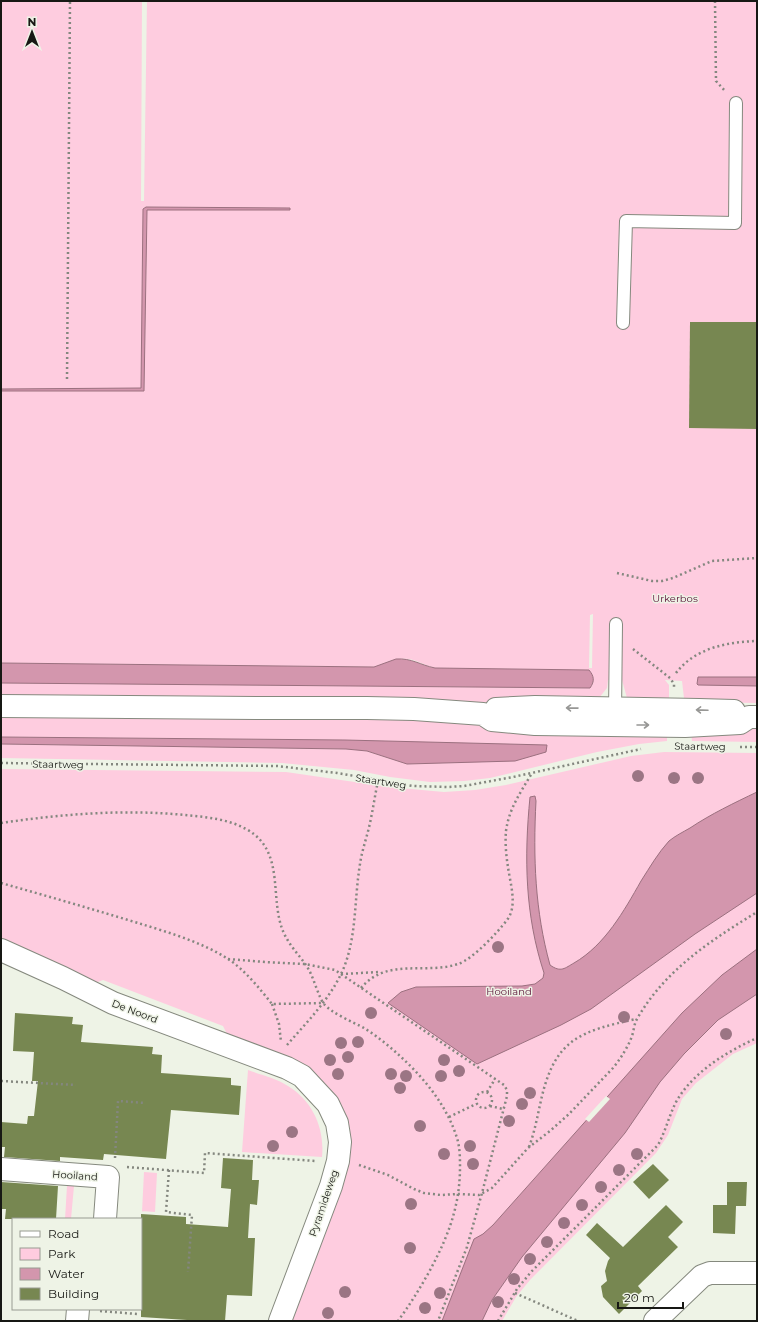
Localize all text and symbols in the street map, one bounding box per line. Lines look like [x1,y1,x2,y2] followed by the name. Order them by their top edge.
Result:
[12,12,52,52] north arrow
[28,15,36,29] text: N
[652,592,698,605] park label: Urkerbos
[566,704,579,712] one-way arrow
[696,706,709,714] one-way arrow
[636,721,649,729] one-way arrow
[674,740,726,753] street label: Staartweg
[32,758,84,771] street label: Staartweg
[354,771,407,792] street label: Staartweg
[486,985,532,998] park label: Hooiland
[110,997,160,1026] street label: De Noord
[52,1167,98,1184] street label: Hooiland
[306,1168,341,1238] street label: Pyramideweg
[12,1218,142,1310] legend
[48,1226,79,1241] text: Road
[48,1246,76,1261] text: Park
[48,1266,85,1281] text: Water
[618,1284,683,1310] scale bar
[48,1286,99,1301] text: Building
[624,1290,655,1305] text: 20 m

